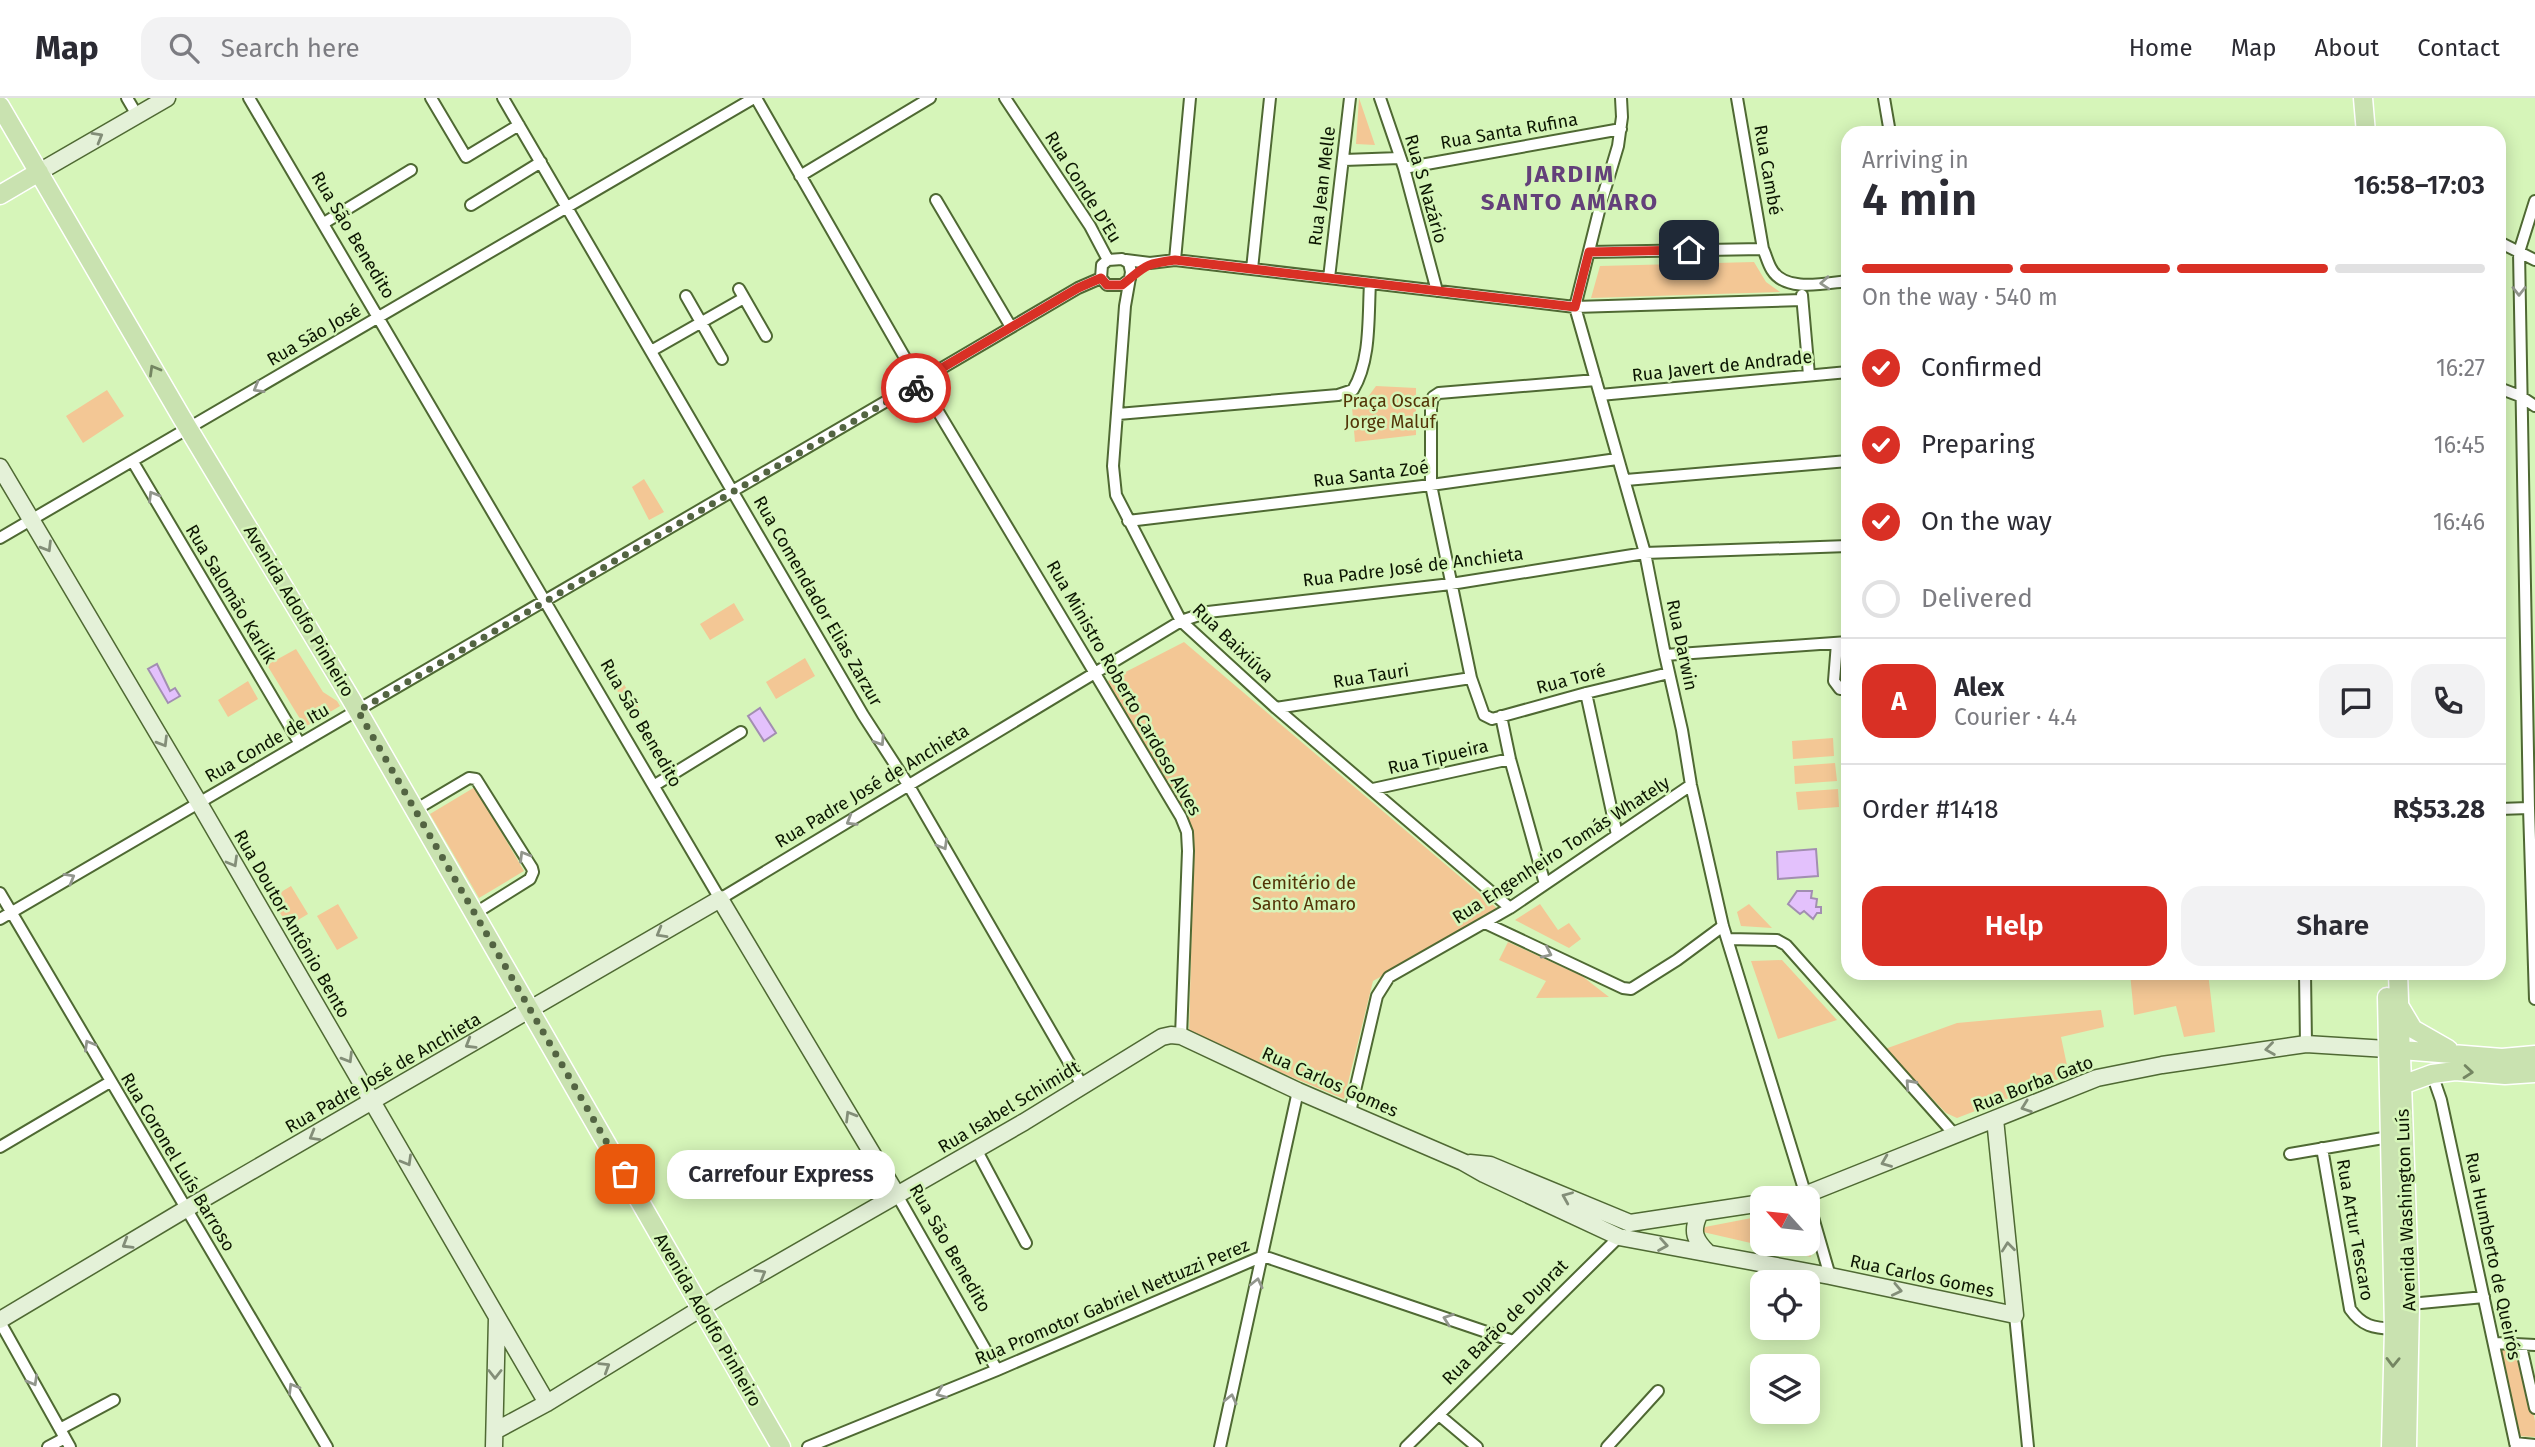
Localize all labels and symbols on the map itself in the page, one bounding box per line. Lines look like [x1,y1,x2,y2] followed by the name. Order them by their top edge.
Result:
[1439,108,1579,154] street label: Rua Santa Rufina
[1749,123,1787,217] street label: Rua Cambé
[1304,125,1340,247] street label: Rua Jean Melle
[1040,127,1126,247] street label: Rua Conde D'Eu
[91,132,103,145] one-way arrow
[1400,132,1452,246] street label: Rua S Nazário
[1481,160,1659,216] district label: JARDIM SANTO AMARO
[306,167,400,303] street label: Rua São Benedito
[1659,220,1719,280] pin
[1819,275,1830,290] one-way arrow
[2511,286,2527,297] one-way arrow
[263,299,365,371] street label: Rua São José
[1631,346,1813,386] street label: Rua Javert de Andrade
[881,353,951,423] courier
[150,365,163,378] one-way arrow
[252,380,265,393] one-way arrow
[1342,390,1438,433] park label: Praça Oscar Jorge Maluf
[1312,456,1430,492] street label: Rua Santa Zoé
[148,491,161,504] one-way arrow
[749,492,887,710] street label: Rua Comendador Elias Zarzur
[181,520,282,668] street label: Rua Salomão Karlik
[239,521,359,701] street label: Avenida Adolfo Pinheiro
[39,539,52,552] one-way arrow
[1301,543,1525,591] street label: Rua Padre José de Anchieta
[1042,557,1206,819] street label: Rua Ministro Roberto Cardoso Alves
[1662,597,1702,693] street label: Rua Darwin
[1188,599,1278,687] street label: Rua Baixiúva
[595,655,687,791] street label: Rua São Benedito
[1331,659,1411,693] street label: Rua Tauri
[1534,659,1608,699] street label: Rua Toré
[201,699,333,787] street label: Rua Conde de Itu
[771,719,973,853] street label: Rua Padre José de Anchieta
[872,733,884,746] one-way arrow
[155,735,168,748] one-way arrow
[1386,735,1490,779] street label: Rua Tipueira
[1448,771,1674,929] street label: Rua Engenheiro Tomás Whately
[845,813,858,826] one-way arrow
[229,826,355,1022] street label: Rua Doutor Antônio Bento
[935,838,948,851] one-way arrow
[520,850,533,863] one-way arrow
[225,854,238,867] one-way arrow
[1252,872,1356,915] park label: Cemitério de Santo Amaro
[63,873,76,886] one-way arrow
[656,925,669,938] one-way arrow
[1540,944,1552,958] one-way arrow
[281,1008,485,1138] street label: Rua Padre José de Anchieta
[464,1036,477,1049] one-way arrow
[84,1040,97,1052] one-way arrow
[2264,1041,2276,1056] one-way arrow
[1258,1042,1402,1122] street label: Rua Carlos Gomes
[340,1051,353,1064] one-way arrow
[1970,1051,2096,1117] street label: Rua Borba Gato
[934,1056,1084,1158] street label: Rua Isabel Schimidt
[2463,1064,2474,1079] one-way arrow
[116,1069,240,1255] street label: Rua Coronel Luís Barroso
[1906,1079,1919,1092] one-way arrow
[2021,1098,2033,1112] one-way arrow
[2391,1108,2421,1312] street label: Avenida Washington Luís
[845,1110,858,1123] one-way arrow
[309,1128,321,1141] one-way arrow
[595,1144,655,1204] pin
[667,1150,894,1198] callout: Carrefour Express
[2460,1150,2526,1362] street label: Rua Humberto de Queirós
[399,1153,412,1166] one-way arrow
[1881,1154,1893,1168] one-way arrow
[2332,1157,2378,1303] street label: Rua Artur Tescaro
[904,1180,996,1316] street label: Rua São Benedito
[1750,1186,1820,1256] north arrow
[1562,1191,1575,1205] one-way arrow
[649,1230,767,1410] street label: Avenida Adolfo Pinheiro
[972,1234,1253,1370] street label: Rua Promotor Gabriel Nettuzzi Perez
[122,1236,135,1249] one-way arrow
[1657,1237,1669,1252] one-way arrow
[2001,1242,2016,1253] one-way arrow
[1848,1250,1996,1302] street label: Rua Carlos Gomes
[1438,1254,1573,1389] street label: Rua Barão de Duprat
[754,1269,766,1282] one-way arrow
[1249,1277,1263,1289] one-way arrow
[1891,1282,1903,1297] one-way arrow
[1443,1313,1455,1327] one-way arrow
[2385,1357,2401,1367] one-way arrow
[598,1363,611,1376] one-way arrow
[487,1369,503,1380] one-way arrow
[25,1374,38,1387] one-way arrow
[289,1382,302,1395] one-way arrow
[935,1385,948,1399] one-way arrow
[1223,1393,1237,1405] one-way arrow

